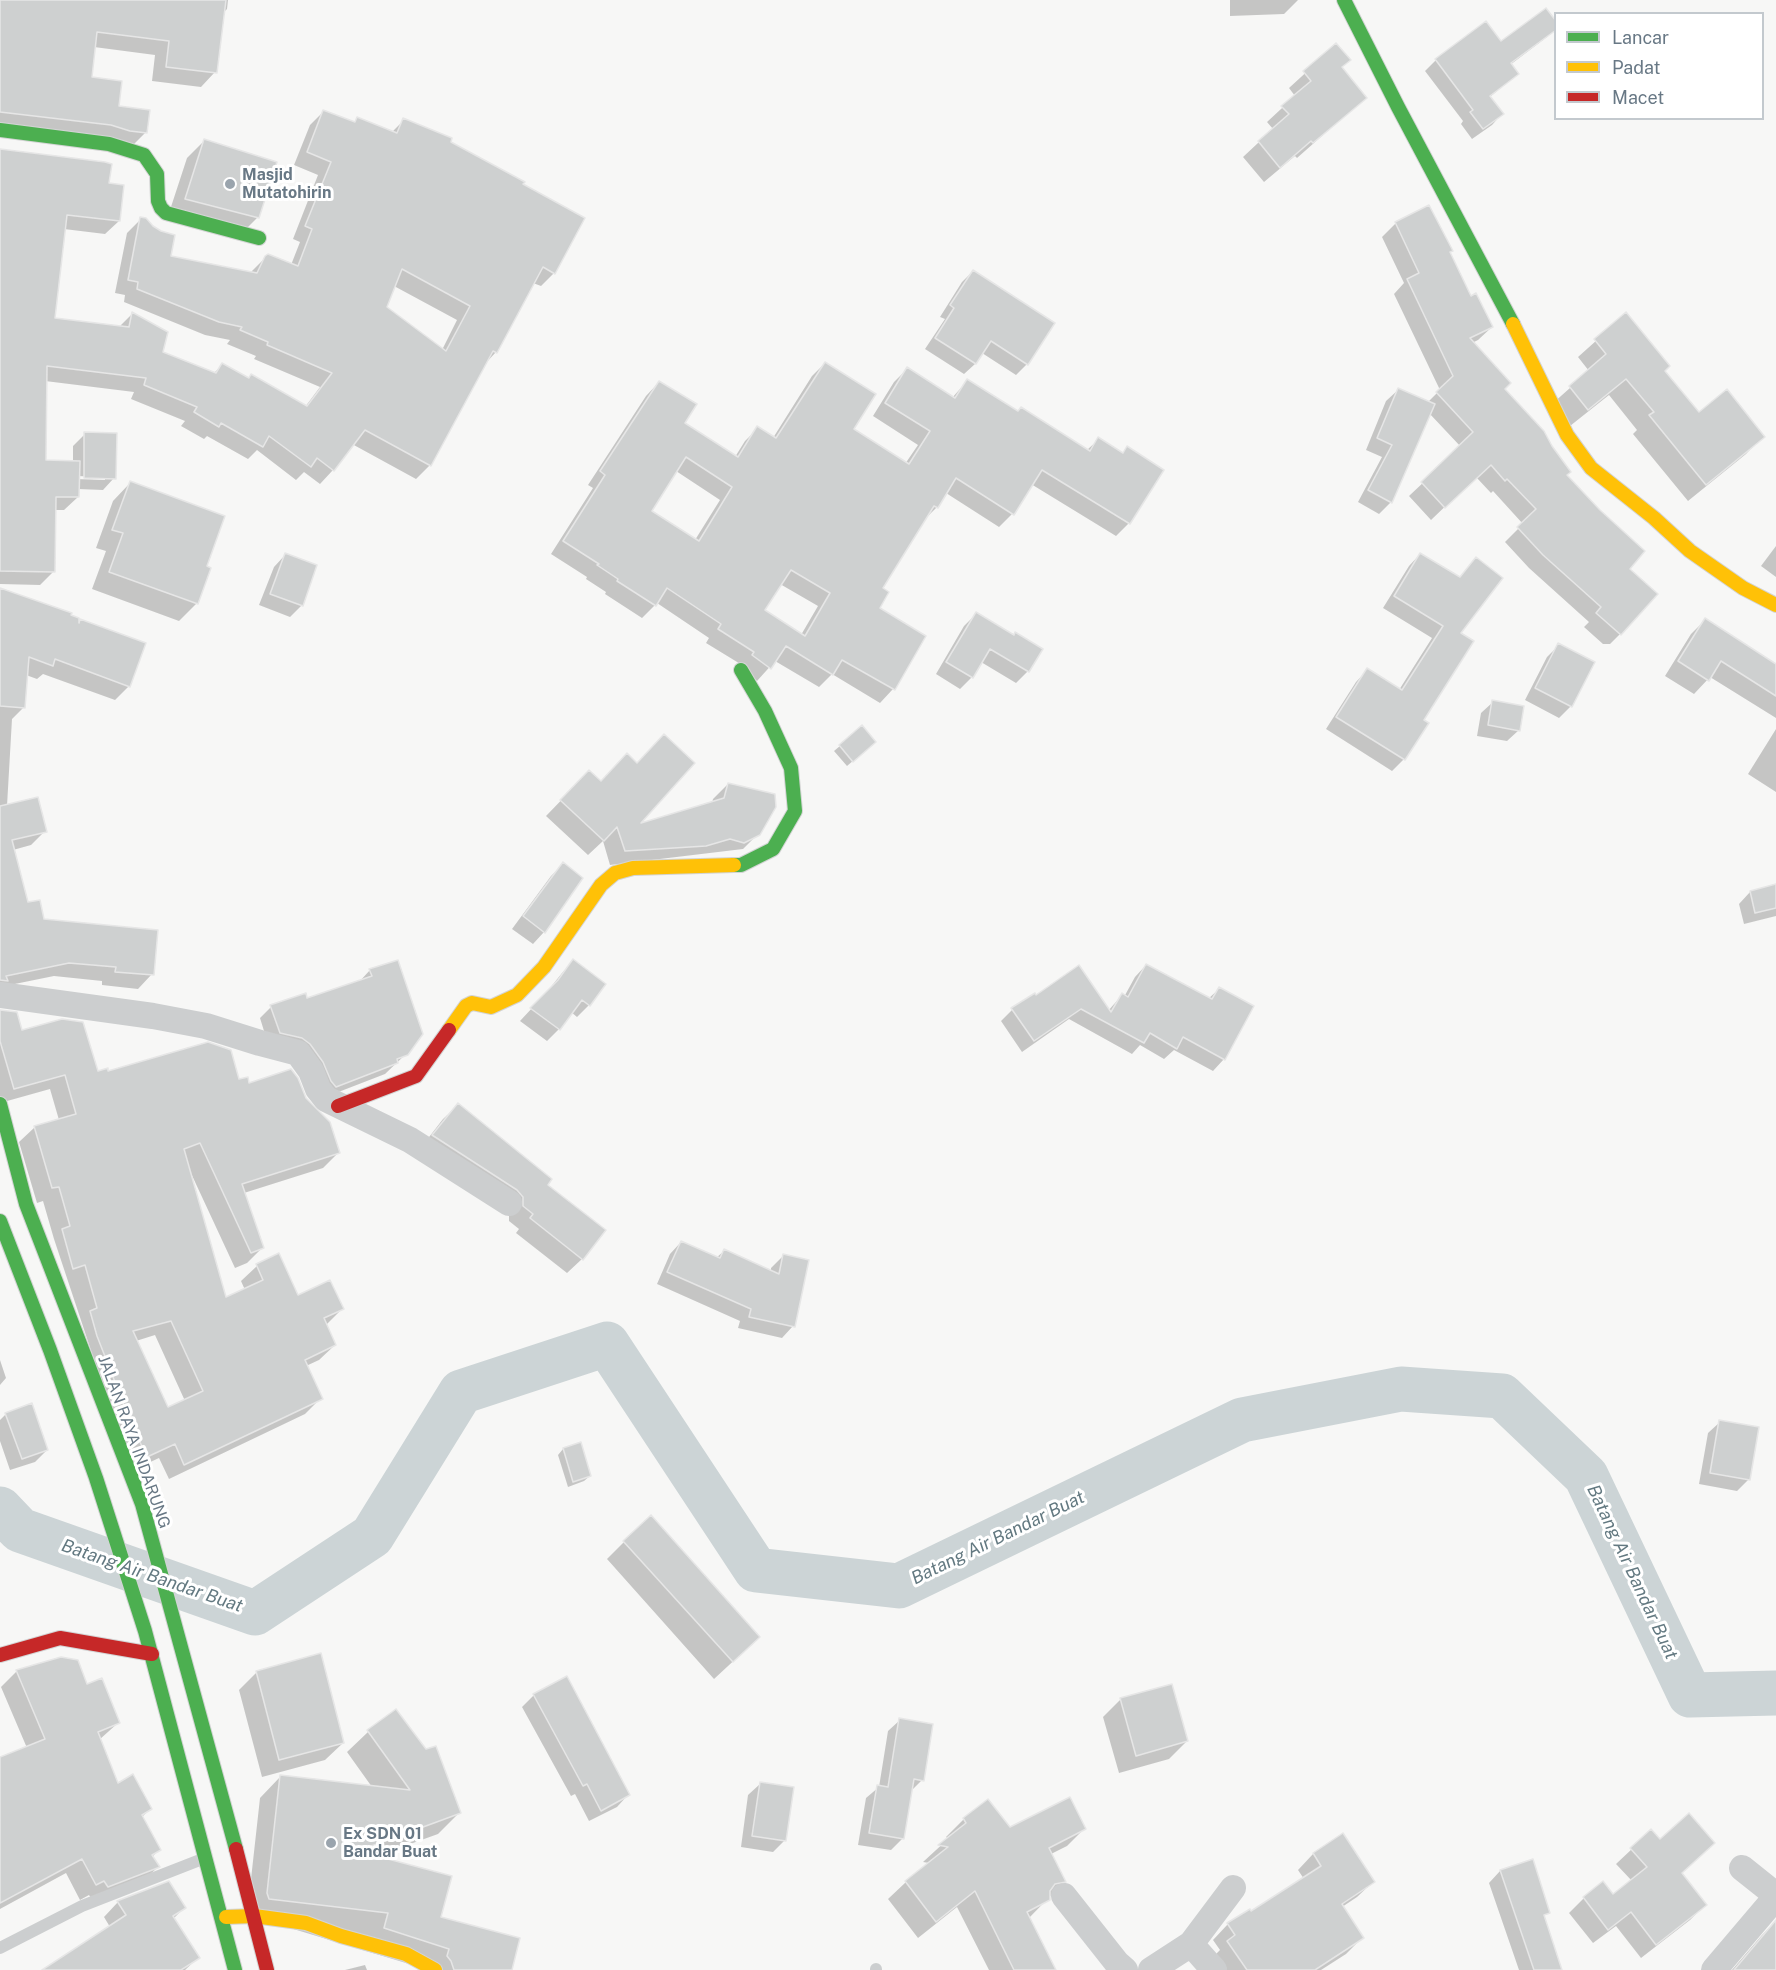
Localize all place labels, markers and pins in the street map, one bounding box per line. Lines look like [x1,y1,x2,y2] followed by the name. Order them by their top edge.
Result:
[242,165,331,203] place label: Masjid Mutatohirin
[223,177,237,191] marker: Masjid Mutatohirin
[343,1824,437,1862] place label: Ex SDN 01 Bandar Buat
[324,1836,338,1850] marker: Ex SDN 01 Bandar Buat

